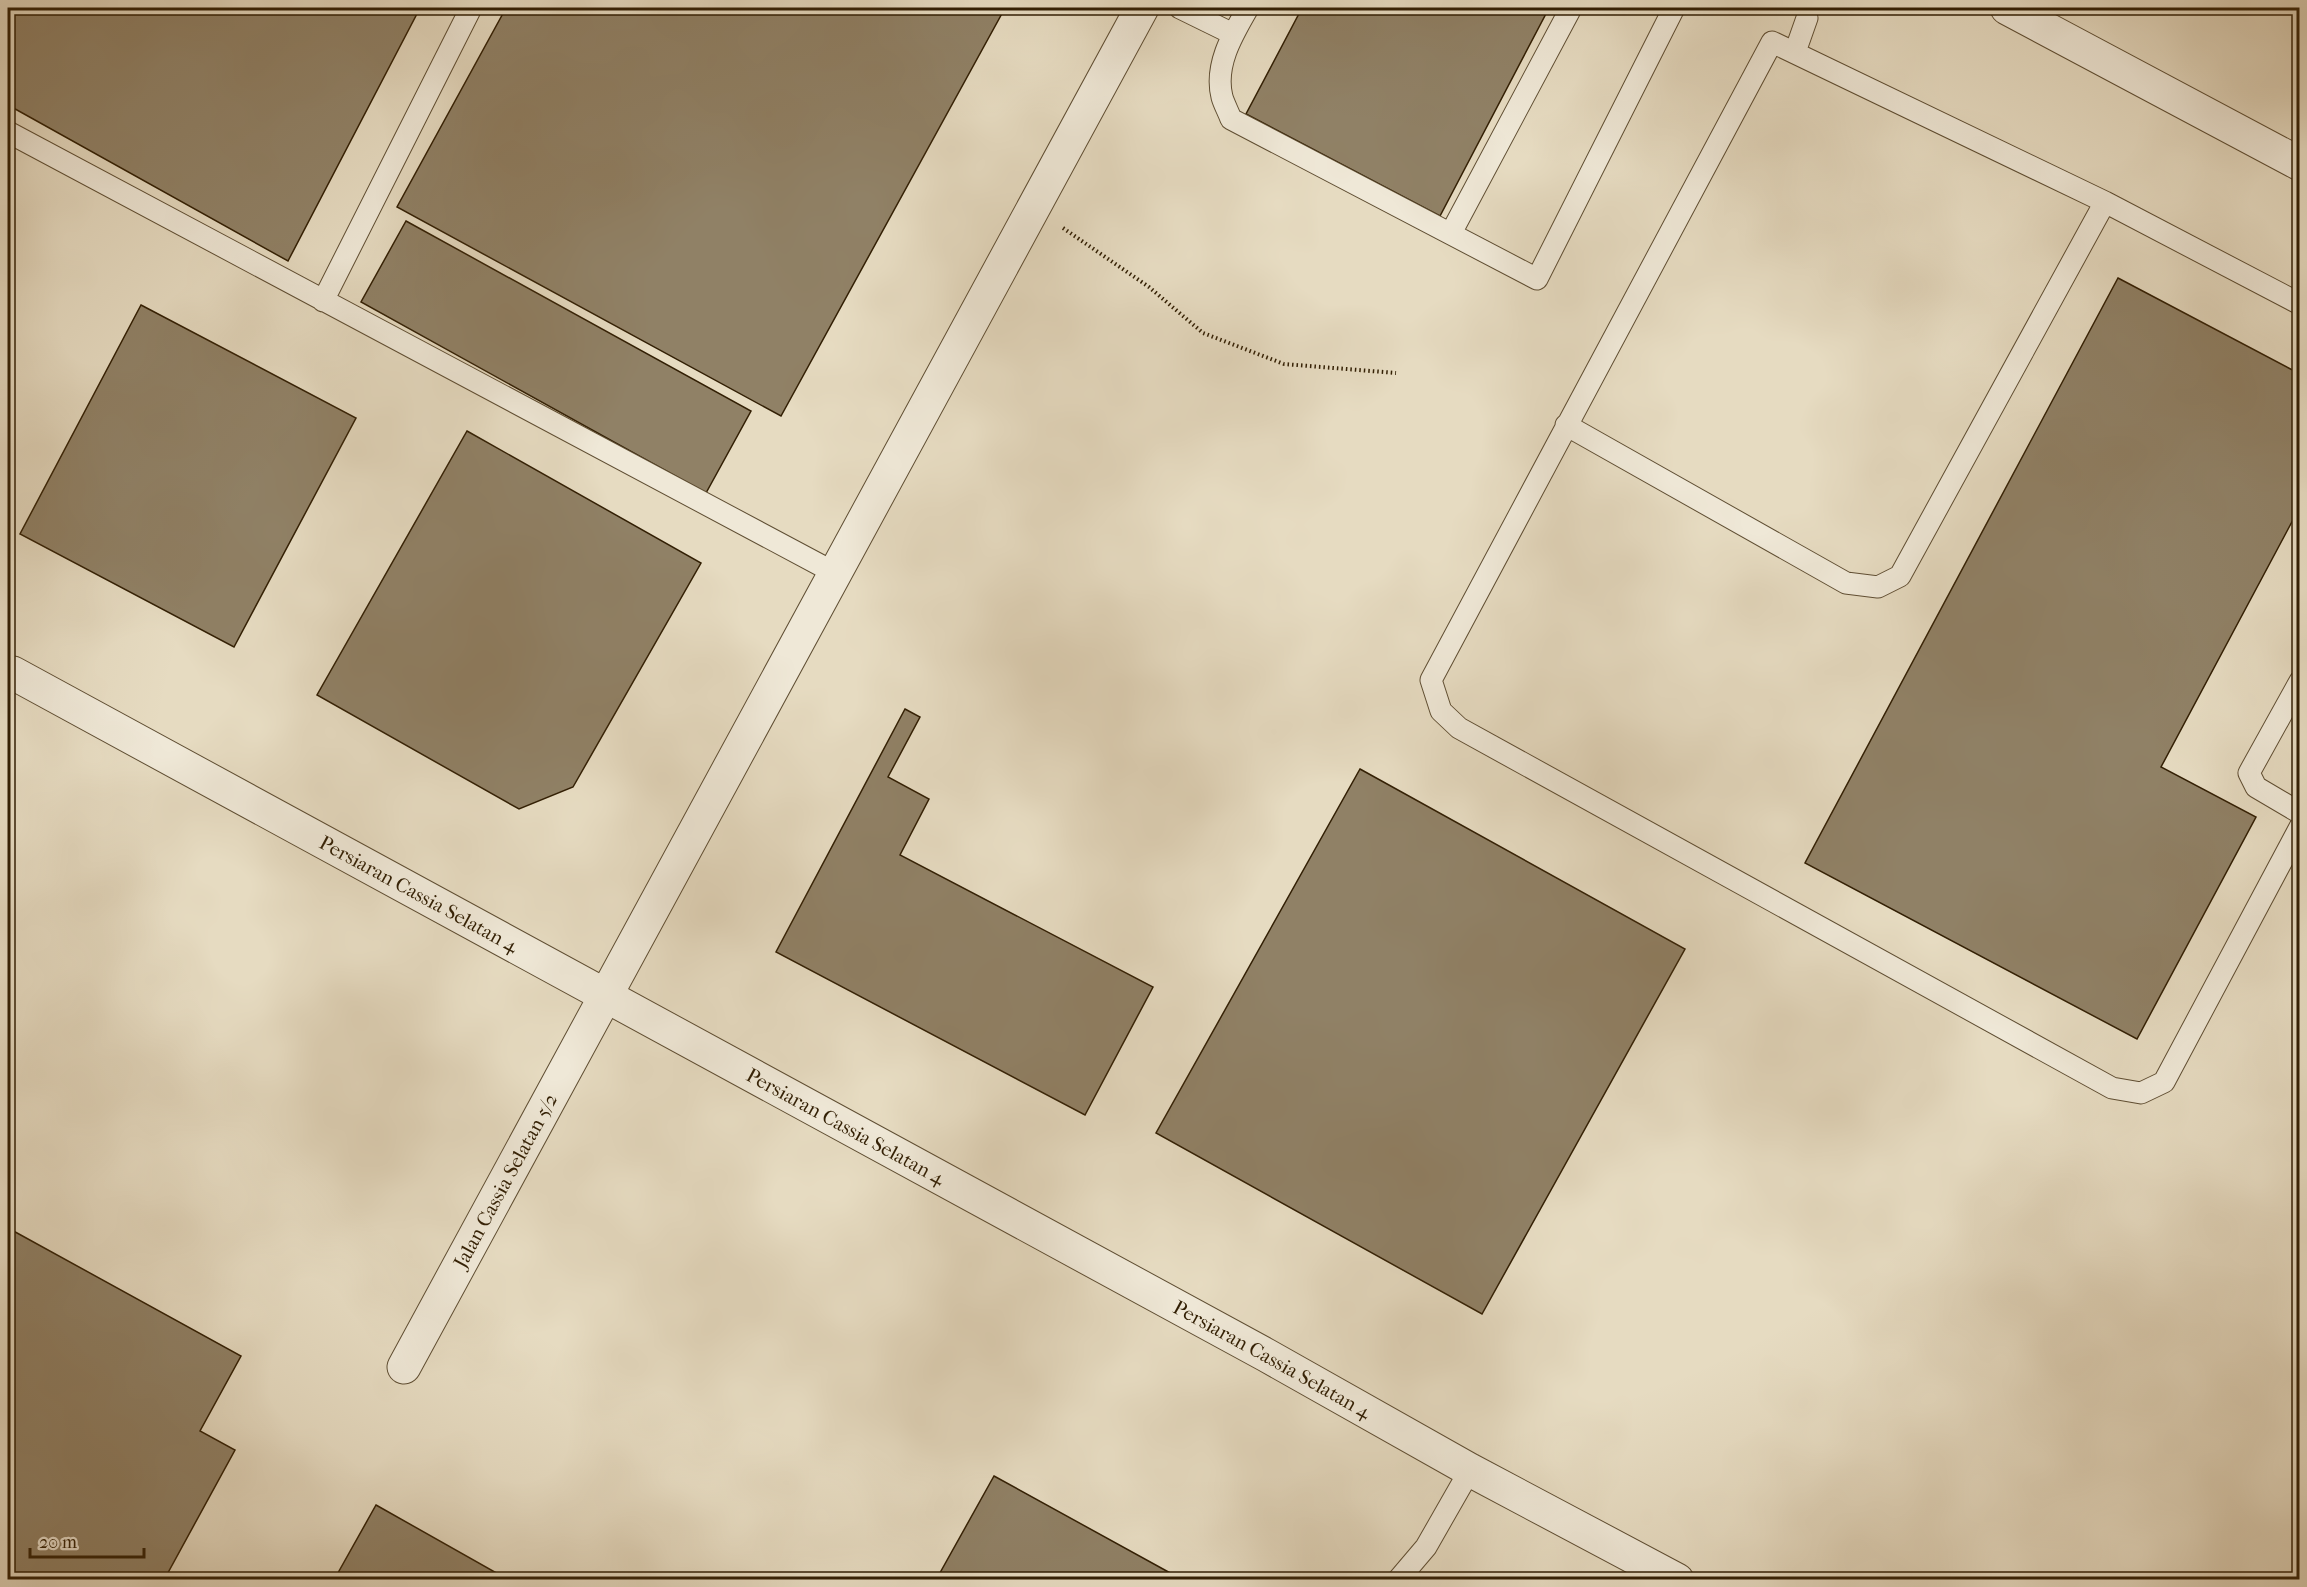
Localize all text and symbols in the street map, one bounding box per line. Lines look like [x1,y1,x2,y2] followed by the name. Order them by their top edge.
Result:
[316,831,523,958] street label: Persiaran Cassia Selatan 4
[743,1063,950,1190] street label: Persiaran Cassia Selatan 4
[448,1089,562,1274] street label: Jalan Cassia Selatan 5/2
[1169,1295,1376,1424] street label: Persiaran Cassia Selatan 4
[30,1521,144,1559] scale bar
[39,1532,77,1553] text: 20 m

